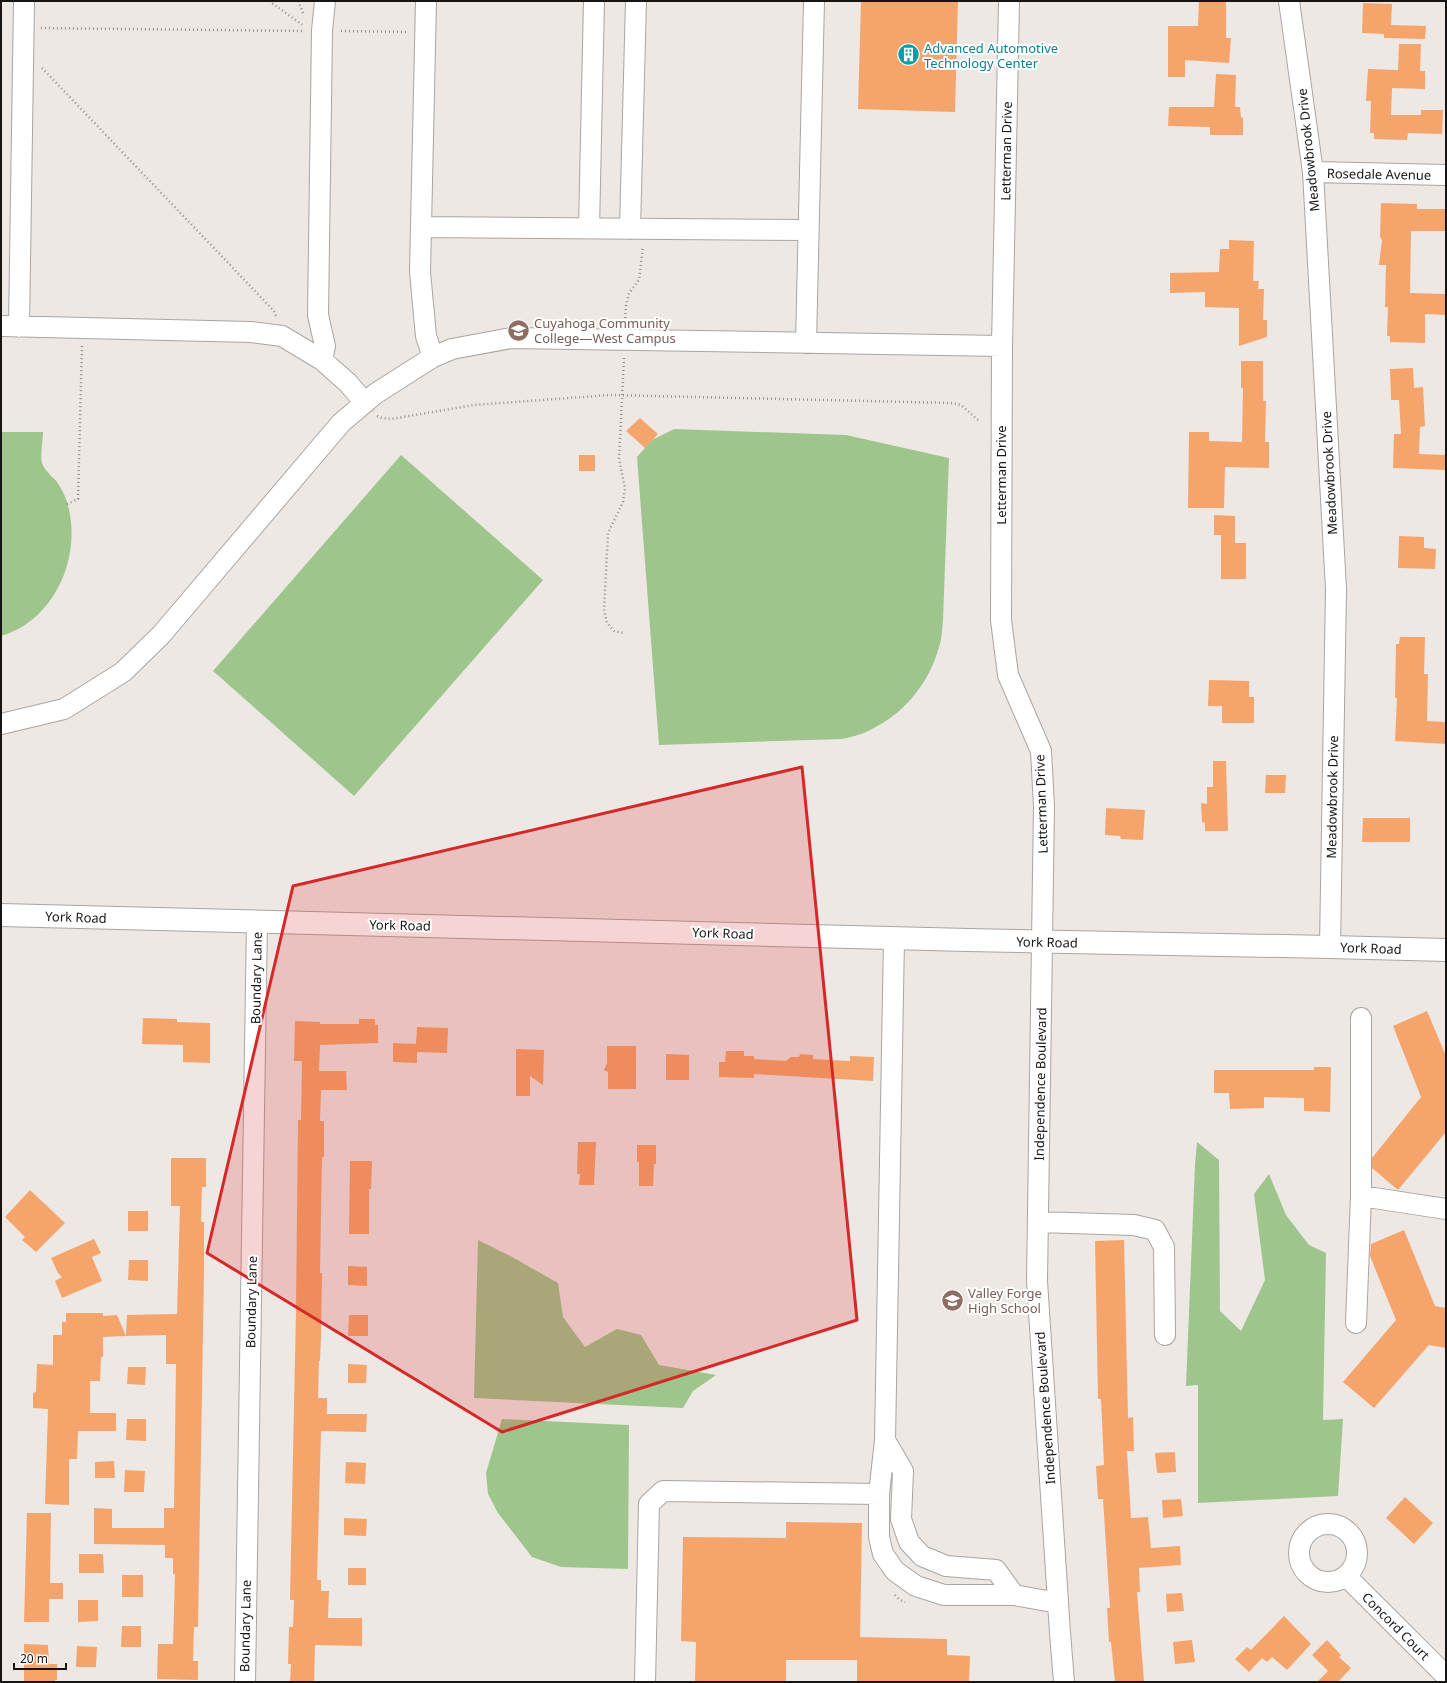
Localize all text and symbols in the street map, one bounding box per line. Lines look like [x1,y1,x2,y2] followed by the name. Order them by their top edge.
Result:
[924,39,1058,72] place label: Advanced Automotive Technology Center
[895,42,921,68] building icon: Advanced Automotive Technology Center
[1293,88,1323,212] street label: Meadowbrook Drive
[996,101,1016,201] street label: Letterman Drive
[1327,164,1431,184] street label: Rosedale Avenue
[534,314,676,347] place label: Cuyahoga Community College—West Campus
[505,317,531,343] school or university icon: Cuyahoga Community College—West Campus
[1317,411,1341,535] street label: Meadowbrook Drive
[992,425,1010,525] street label: Letterman Drive
[1322,735,1342,859] street label: Meadowbrook Drive
[1030,754,1052,854] street label: Letterman Drive
[45,907,107,927] street label: York Road
[369,915,431,935] street label: York Road
[692,923,754,943] street label: York Road
[246,932,266,1024] street label: Boundary Lane
[1016,932,1078,952] street label: York Road
[1340,938,1402,958] street label: York Road
[1030,1007,1050,1161] street label: Independence Boulevard
[241,1256,261,1348] street label: Boundary Lane
[968,1284,1042,1317] place label: Valley Forge High School
[939,1287,965,1313] school or university icon: Valley Forge High School
[1031,1331,1059,1485] street label: Independence Boulevard
[235,1580,255,1672] street label: Boundary Lane
[1358,1588,1434,1664] street label: Concord Court
[14,1645,66,1671] scale bar
[20,1650,48,1667] text: 20 m

